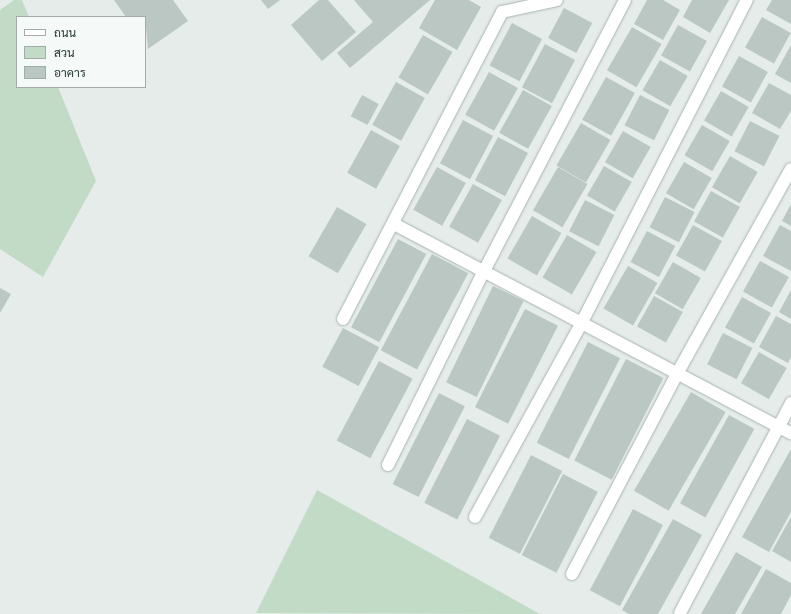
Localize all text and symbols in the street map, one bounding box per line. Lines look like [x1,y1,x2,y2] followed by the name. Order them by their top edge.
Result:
[16,16,146,88] legend
[54,26,76,40] text: ถนน
[54,46,75,60] text: สวน
[54,66,86,80] text: อาคาร

